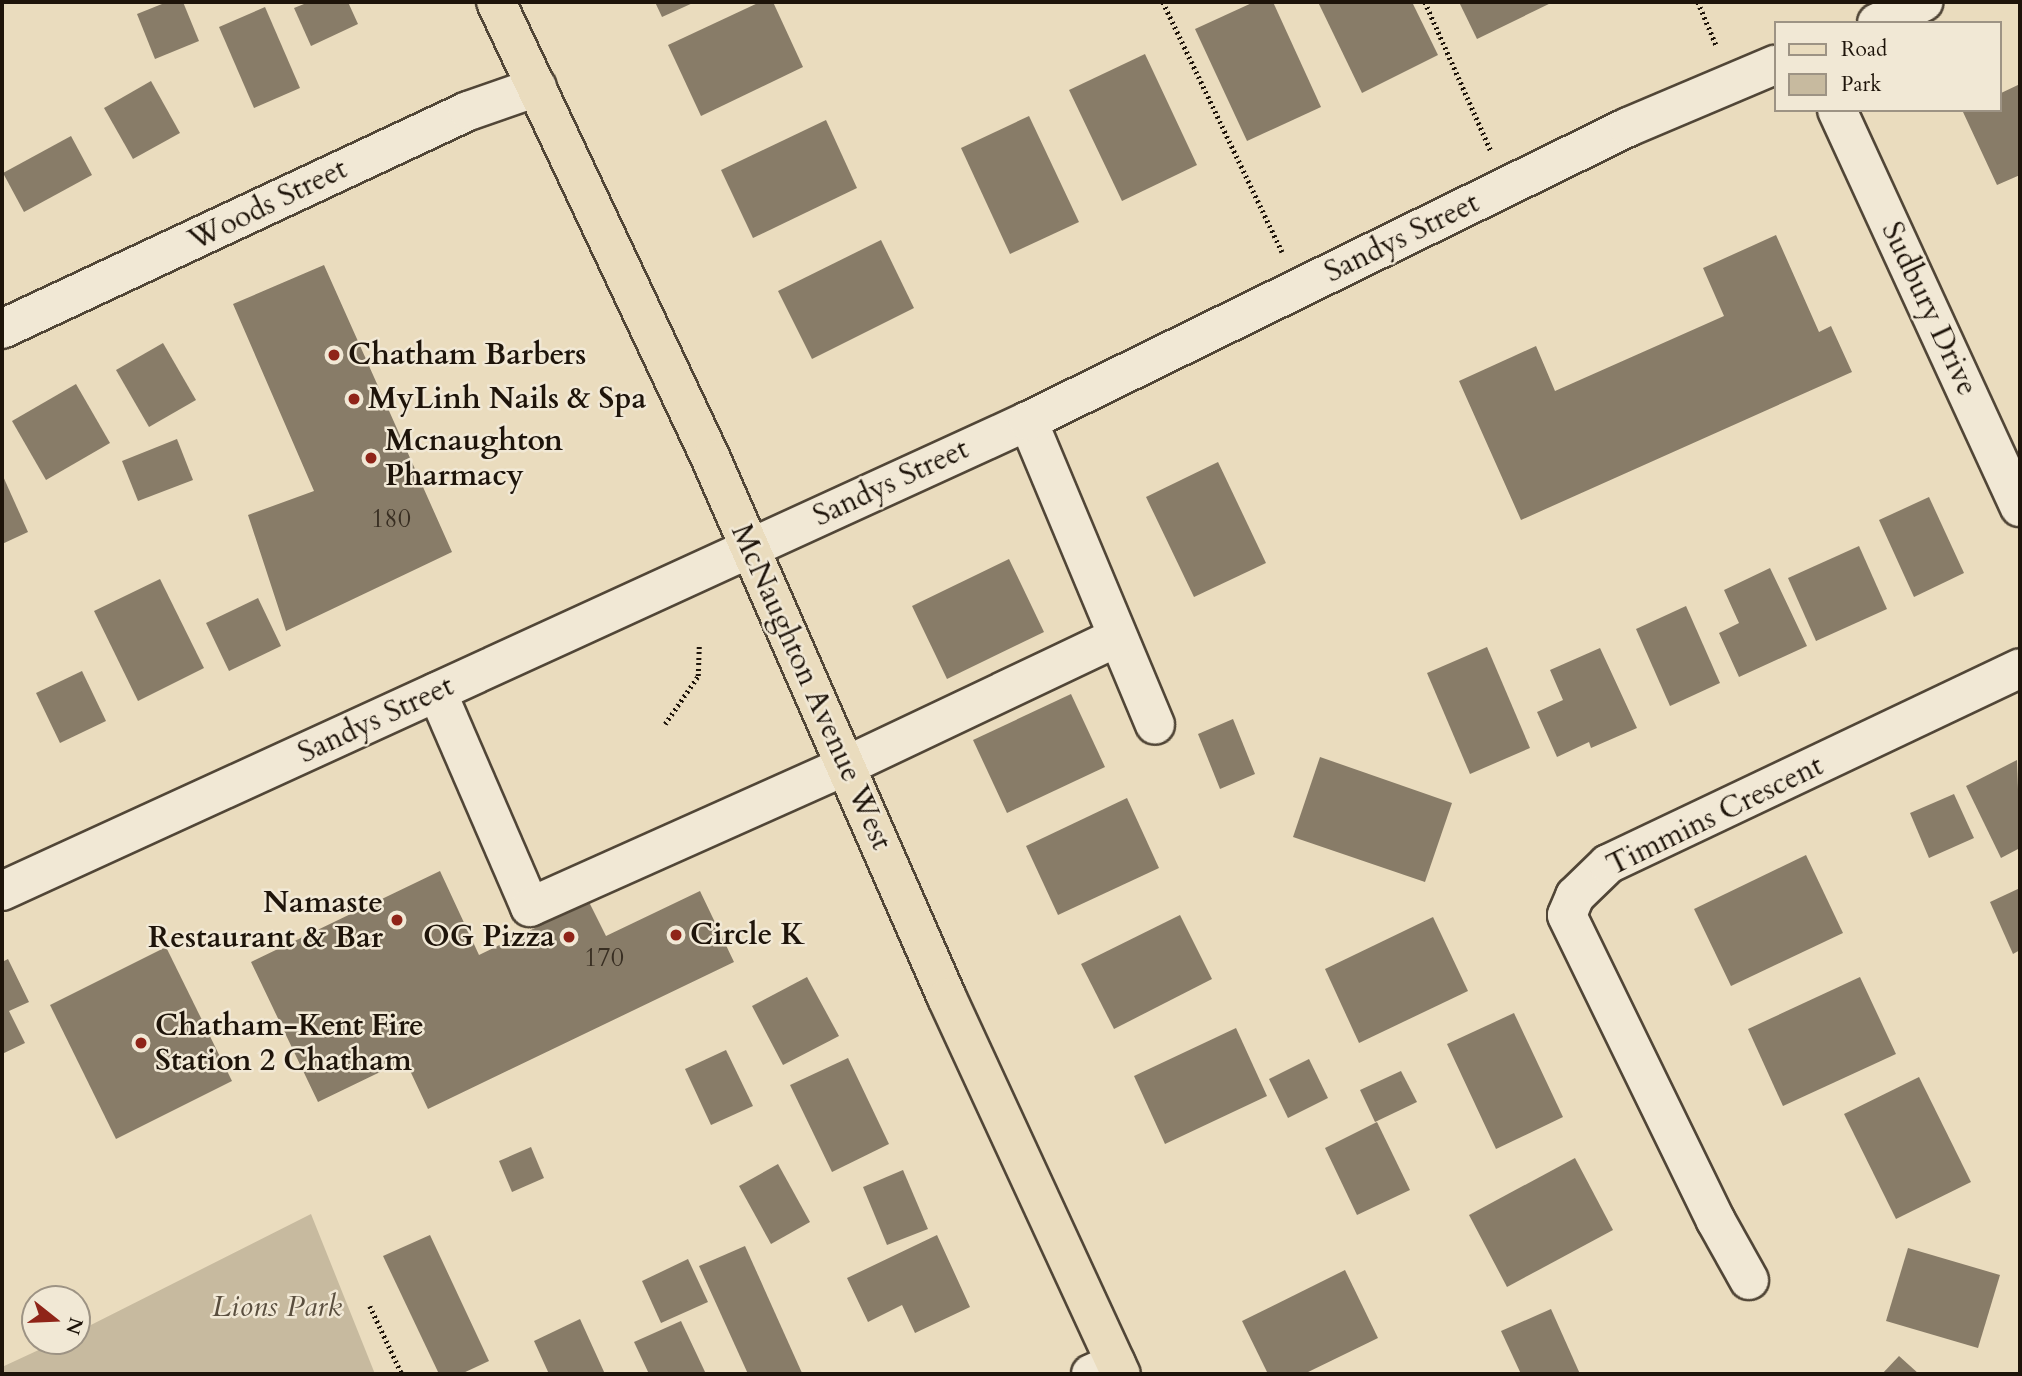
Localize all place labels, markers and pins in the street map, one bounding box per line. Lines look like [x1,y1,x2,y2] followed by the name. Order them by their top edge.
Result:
[348,337,586,373] place label: Chatham Barbers
[326,347,342,363] marker: Chatham Barbers
[368,381,646,417] place label: MyLinh Nails & Spa
[346,391,362,407] marker: MyLinh Nails & Spa
[385,423,563,494] place label: Mcnaughton Pharmacy
[363,450,379,466] marker: Mcnaughton Pharmacy
[148,885,383,956] place label: Namaste Restaurant & Bar
[389,912,405,928] marker: Namaste Restaurant & Bar
[690,917,805,953] place label: Circle K
[423,919,555,955] place label: OG Pizza
[668,927,684,943] marker: Circle K
[561,929,577,945] marker: OG Pizza
[155,1008,424,1078] place label: Chatham-Kent Fire Station 2 Chatham
[133,1035,149,1051] marker: Chatham-Kent Fire Station 2 Chatham

